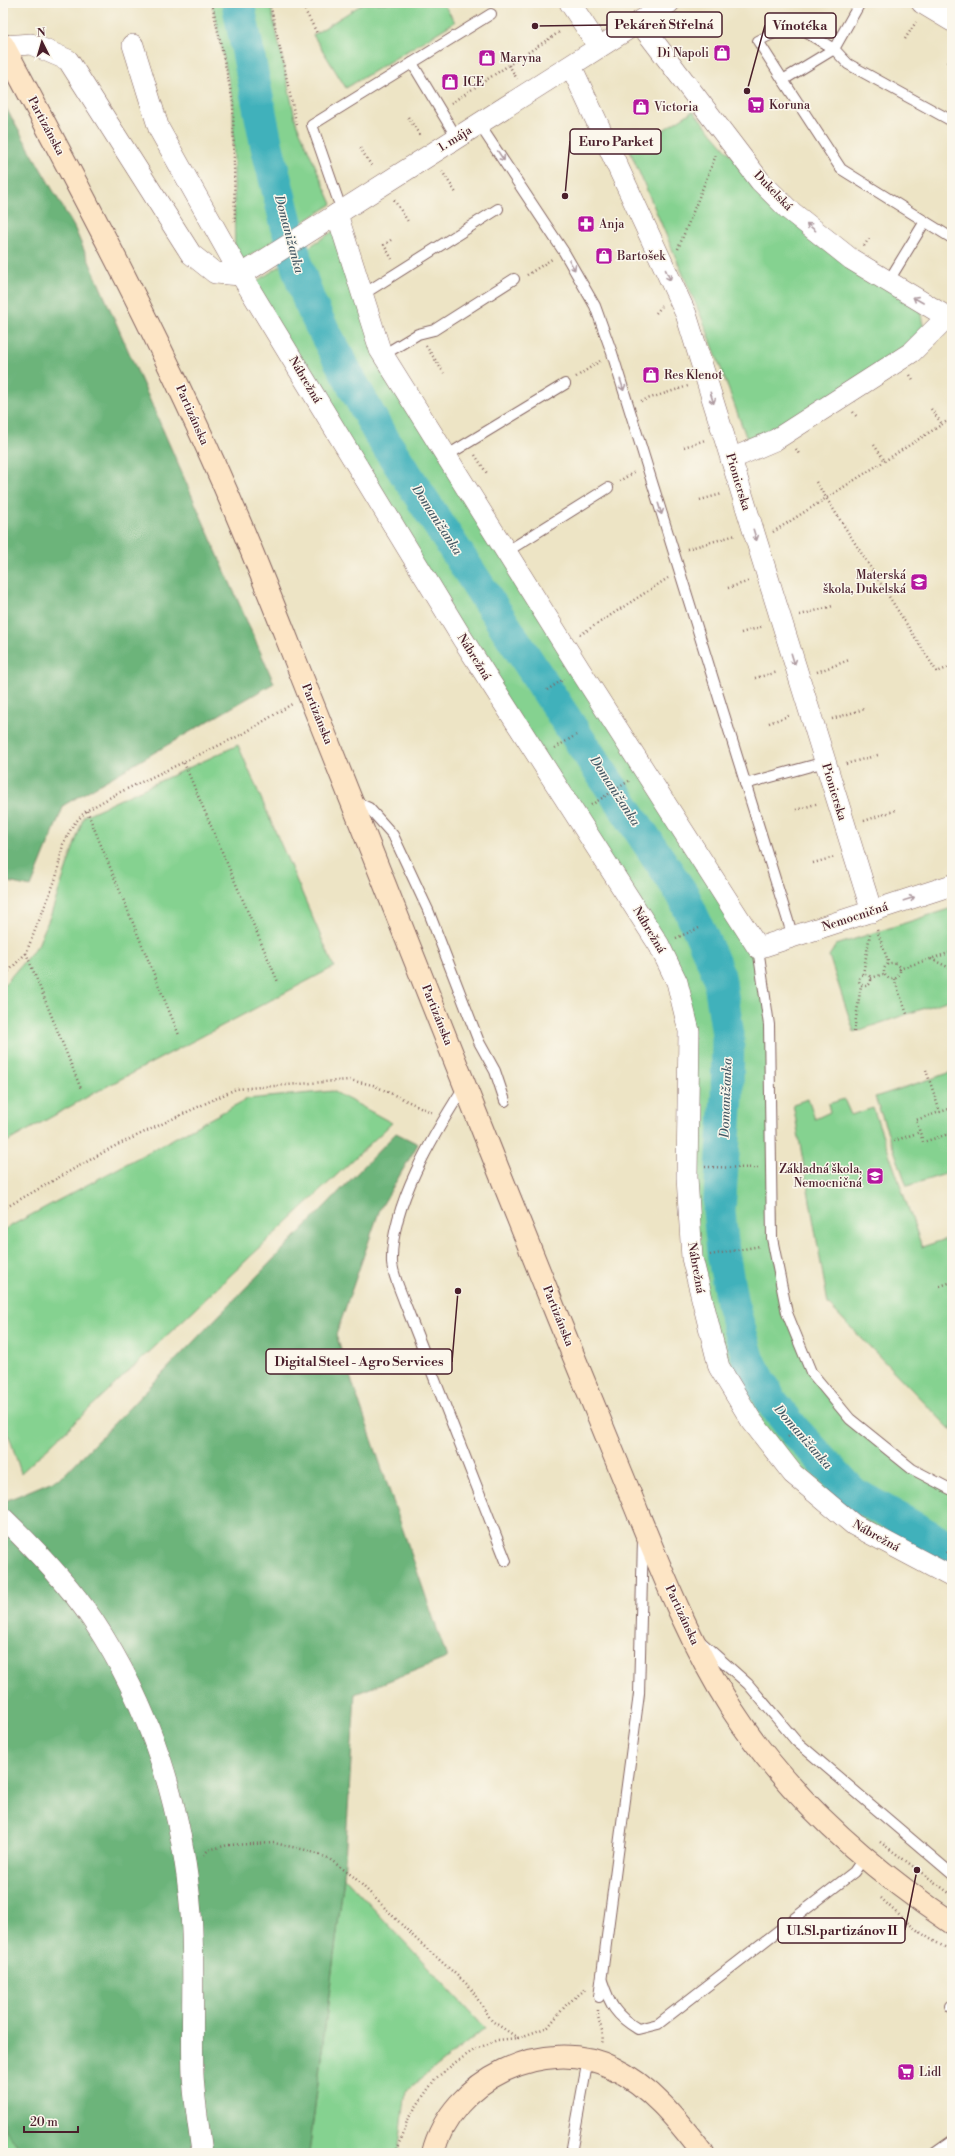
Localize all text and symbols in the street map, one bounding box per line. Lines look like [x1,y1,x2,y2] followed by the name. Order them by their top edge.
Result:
[607,12,722,37] callout: Pekáreň Střelná
[765,13,836,38] callout: Vínotéka
[615,17,714,33] text: Pekáreň Střelná
[772,18,828,34] text: Vínotéka
[22,22,62,62] north arrow
[36,26,46,40] text: N
[712,43,732,63] shop icon: Di Napoli
[657,46,709,61] place label: Di Napoli
[477,48,497,68] shop icon: Maryna
[500,51,542,66] place label: Maryna
[440,72,460,92] shop icon: ICE
[463,75,484,90] place label: ICE
[24,94,68,159] street label: Partizánska
[746,95,766,115] supermarket icon: Koruna
[631,97,651,117] shop icon: Victoria
[769,98,811,113] place label: Koruna
[653,100,699,115] place label: Victoria
[435,122,475,155] street label: 1. mája
[570,129,661,154] callout: Euro Parket
[579,134,654,150] text: Euro Parket
[497,151,505,162] one-way arrow
[750,168,796,215] street label: Dukelská
[271,192,307,276] water label: Domanižanka
[576,214,596,234] pharmacy icon: Anja
[598,217,625,232] place label: Anja
[805,223,816,231] one-way arrow
[594,246,614,266] shop icon: Bartošek
[616,249,666,264] place label: Bartošek
[568,259,576,271] one-way arrow
[665,269,672,281] one-way arrow
[912,295,924,303] one-way arrow
[285,354,325,407] street label: Nábrežná
[641,365,661,385] shop icon: Res Klenot
[664,368,723,383] place label: Res Klenot
[619,378,626,391] one-way arrow
[172,383,212,448] street label: Partizánska
[709,391,716,404] one-way arrow
[722,451,754,513] street label: Pionierska
[408,481,466,559] water label: Domanižanka
[657,502,664,515] one-way arrow
[752,528,759,541] one-way arrow
[823,568,907,597] place label: Materská škola, Dukelská
[909,572,929,592] school or university icon: Materská škola, Dukelská
[454,631,495,684] street label: Nábrežná
[790,653,797,666] one-way arrow
[298,681,336,747] street label: Partizánska
[586,752,644,830] water label: Domanižanka
[818,761,850,823] street label: Pionierska
[902,895,915,902] one-way arrow
[820,899,891,935] street label: Nemocničná
[629,904,669,957] street label: Nábrežná
[418,982,456,1048] street label: Partizánska
[717,1057,735,1139] water label: Domanižanka
[779,1162,863,1191] place label: Základná škola, Nemocničná
[865,1166,885,1186] school or university icon: Základná škola, Nemocničná
[684,1241,708,1296] street label: Nábrežná
[539,1283,577,1349] street label: Partizánska
[266,1349,452,1374] callout: Digital Steel - Agro Services
[274,1354,444,1370] text: Digital Steel - Agro Services
[770,1401,836,1473] water label: Domanižanka
[850,1517,903,1556] street label: Nábrežná
[662,1583,703,1648] street label: Partizánska
[778,1918,905,1943] callout: Ul.Sl.partizánov II
[786,1923,898,1939] text: Ul.Sl.partizánov II
[896,2062,916,2082] supermarket icon: Lidl
[919,2065,942,2080] place label: Lidl
[24,2108,78,2134] scale bar
[30,2115,58,2130] text: 20 m

